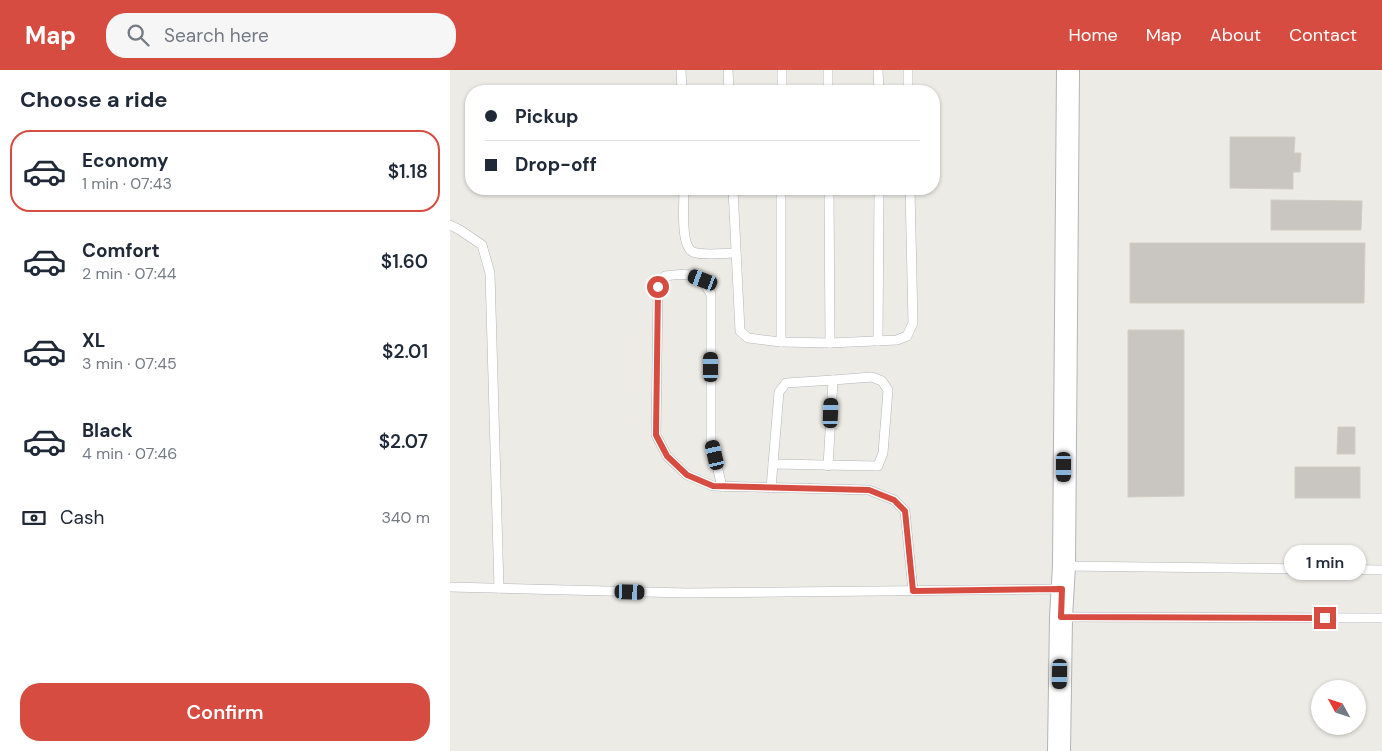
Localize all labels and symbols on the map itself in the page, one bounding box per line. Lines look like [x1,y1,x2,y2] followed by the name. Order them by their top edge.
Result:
[686,268,719,292] car
[647,276,669,298] route start
[703,352,718,382] car
[822,398,839,428] car
[704,439,725,471] car
[1056,452,1071,482] car
[1284,546,1366,580] callout: 1 min
[614,584,645,600] car
[1314,607,1336,629] route end
[1052,659,1067,689] car
[1311,680,1366,735] north arrow

